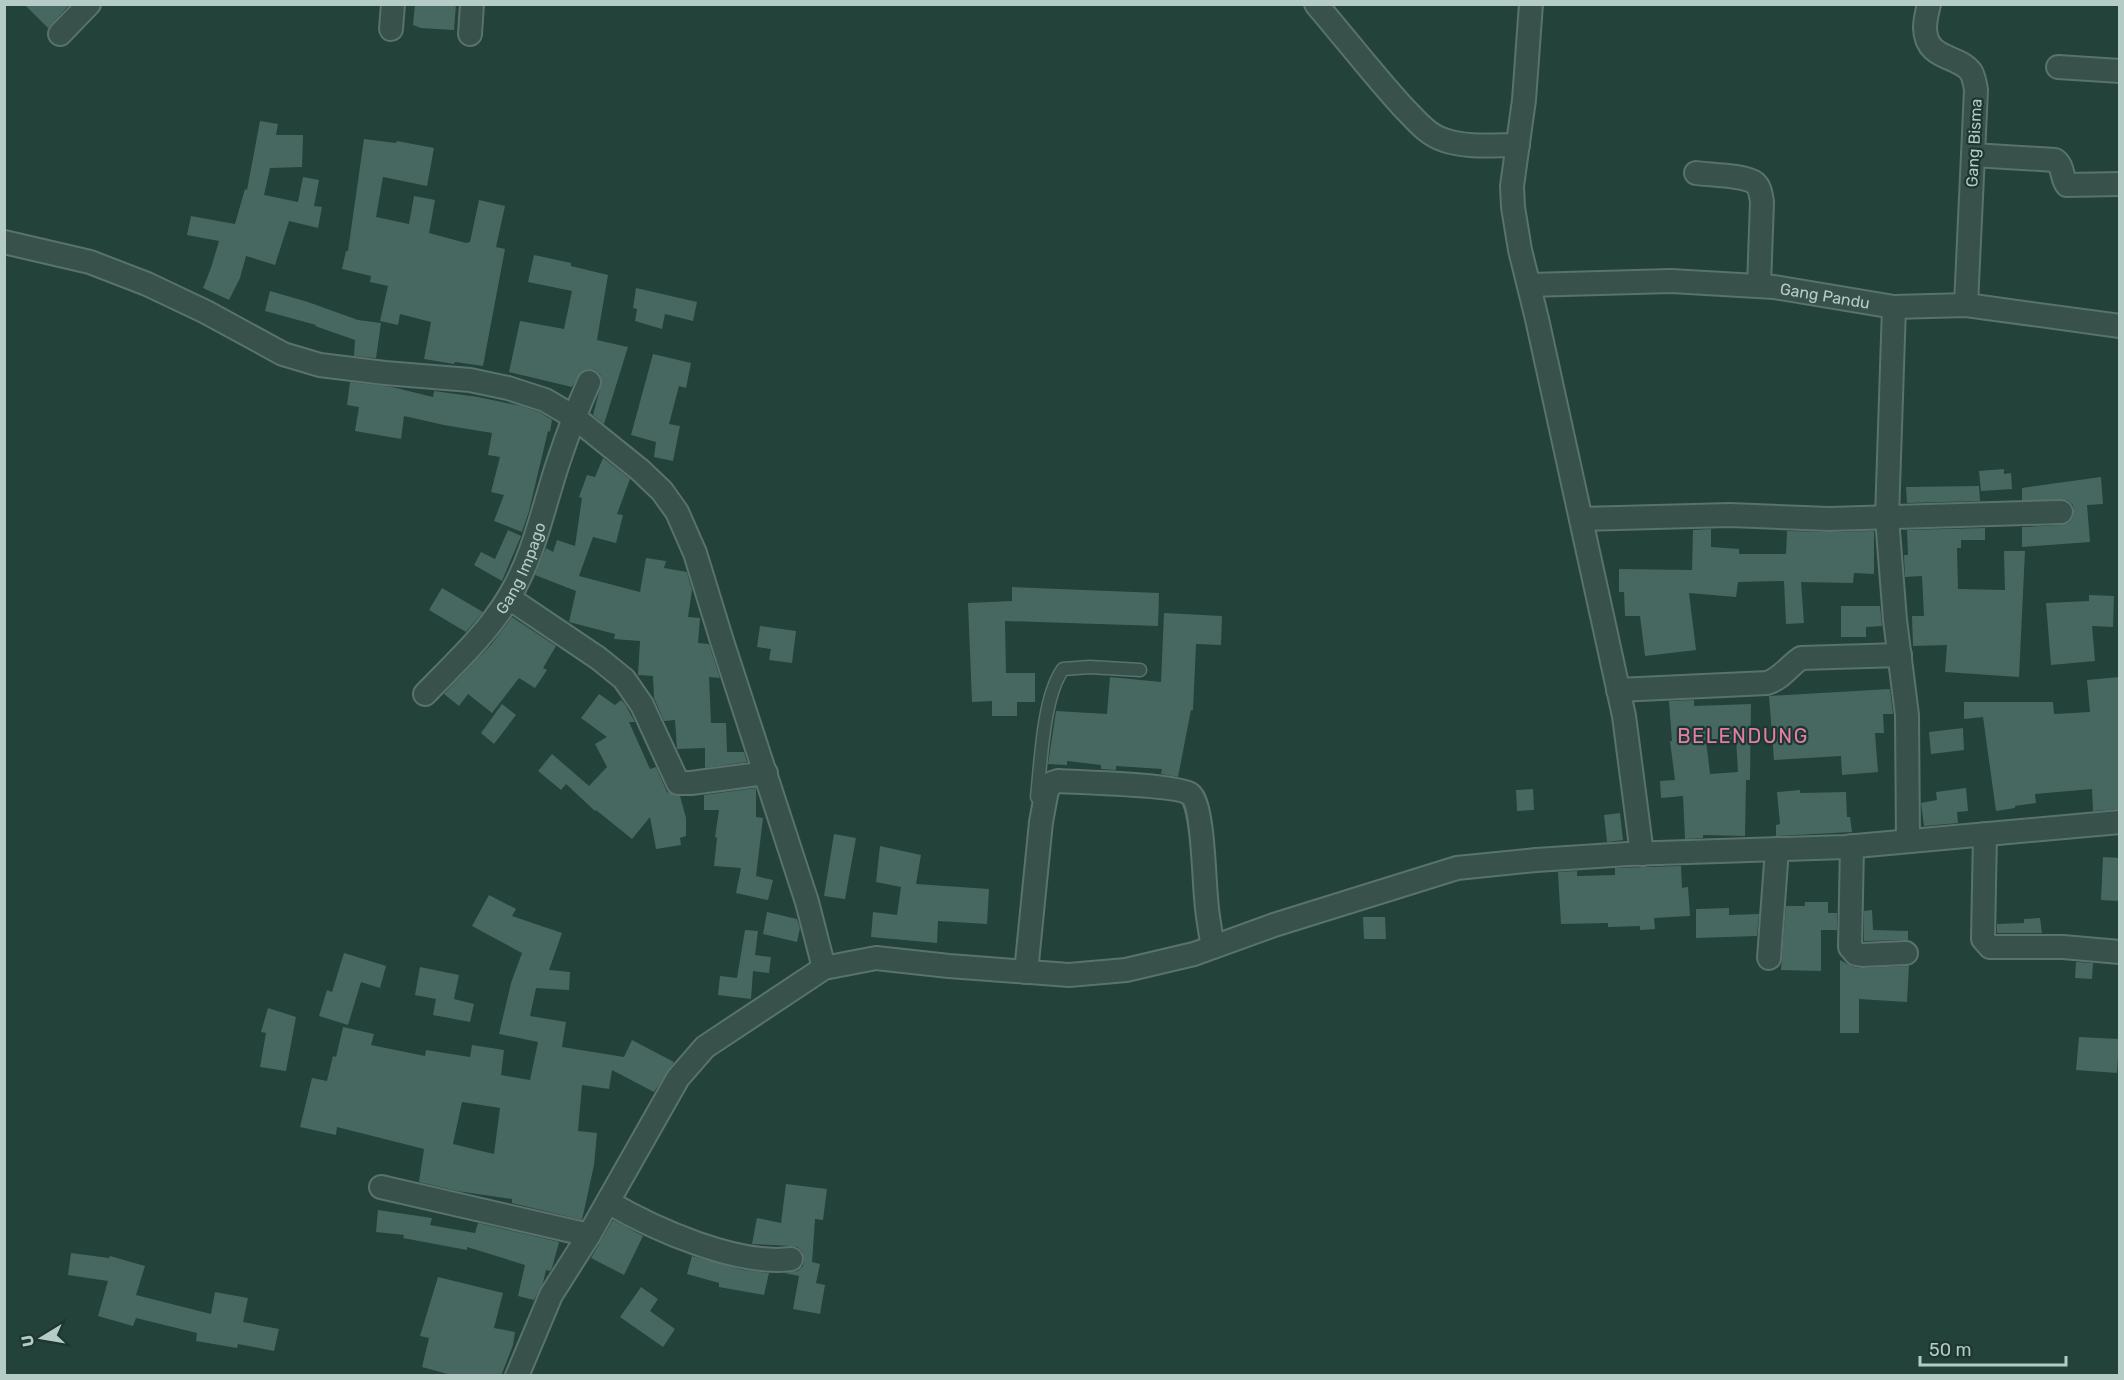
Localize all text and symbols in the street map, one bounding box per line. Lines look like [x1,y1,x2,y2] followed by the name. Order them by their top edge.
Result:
[1962,98,1986,188] street label: Gang Bisma
[1779,279,1871,312] street label: Gang Pandu
[491,520,549,617] street label: Gang Impago
[1677,724,1809,748] district label: BELENDUNG
[12,1308,72,1368] north arrow
[1920,1329,2066,1367] scale bar
[17,1333,38,1348] text: U
[1929,1339,1972,1361] text: 50 m

